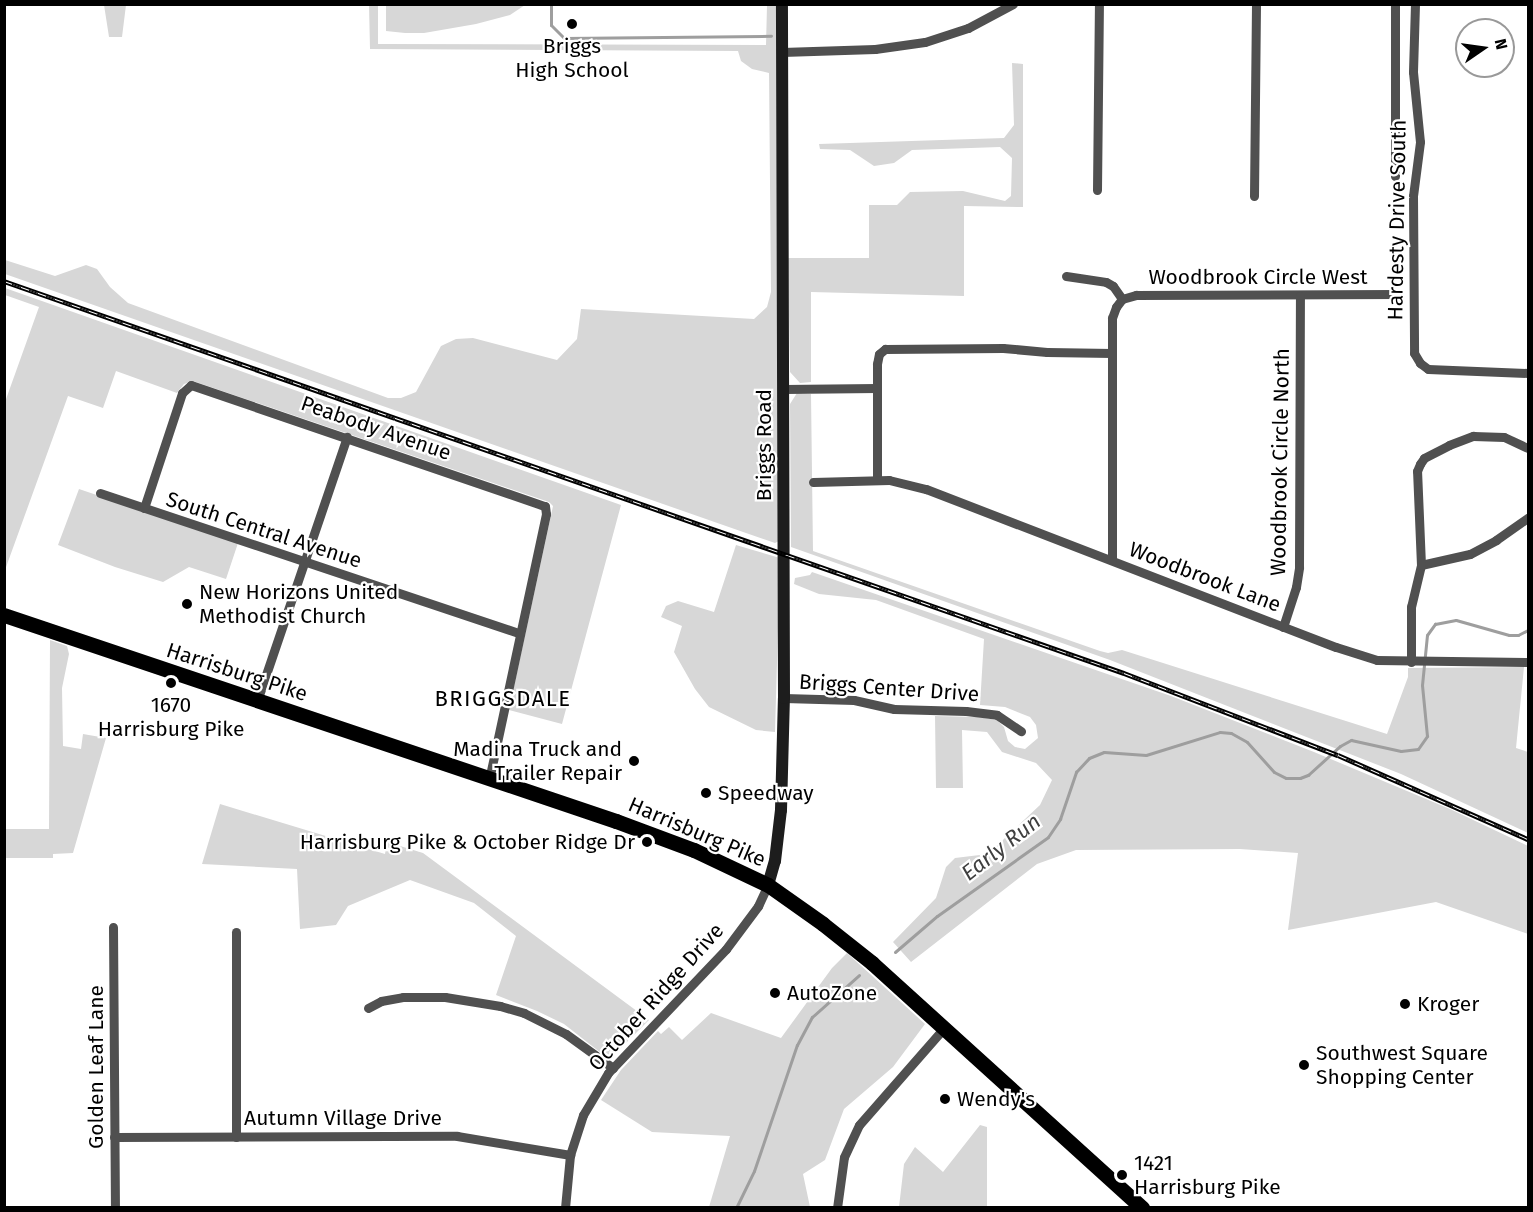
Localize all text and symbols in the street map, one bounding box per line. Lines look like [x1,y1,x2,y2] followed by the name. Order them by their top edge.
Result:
[565,17,579,31] marker: Briggs High School
[1455,18,1515,78] north arrow
[515,33,629,83] place label: Briggs High School
[1491,37,1512,52] text: N
[1383,119,1411,321] street label: Hardesty Drive South
[1148,264,1368,290] street label: Woodbrook Circle West
[1265,348,1295,576] street label: Woodbrook Circle North
[751,389,777,501] street label: Briggs Road
[298,391,454,465] street label: Peabody Avenue
[163,486,365,574] street label: South Central Avenue
[1126,536,1284,618] street label: Woodbrook Lane
[199,579,398,629] place label: New Horizons United Methodist Church
[180,597,194,611] marker: New Horizons United Methodist Church
[163,637,311,707] street label: Harrisburg Pike
[798,669,980,707] street label: Briggs Center Drive
[164,676,178,690] marker: 1670 Harrisburg Pike
[434,686,572,712] district label: BRIGGSDALE
[98,692,244,742] place label: 1670 Harrisburg Pike
[453,736,622,786] place label: Madina Truck and Trailer Repair
[627,754,641,768] marker: Madina Truck and Trailer Repair
[718,780,814,806] place label: Speedway
[699,786,713,800] marker: Speedway
[625,792,769,872] street label: Harrisburg Pike
[956,808,1046,886] water label: Early Run
[300,829,635,855] place label: Harrisburg Pike & October Ridge Dr
[640,835,654,849] marker: Harrisburg Pike & October Ridge Dr
[583,918,729,1076] street label: October Ridge Drive
[787,980,877,1006] place label: AutoZone
[83,985,109,1149] street label: Golden Leaf Lane
[768,986,782,1000] marker: AutoZone
[1417,991,1479,1017] place label: Kroger
[1398,997,1412,1011] marker: Kroger
[1316,1040,1488,1090] place label: Southwest Square Shopping Center
[1297,1058,1311,1072] marker: Southwest Square Shopping Center
[957,1086,1035,1112] place label: Wendy's
[938,1092,952,1106] marker: Wendy's
[244,1105,442,1131] street label: Autumn Village Drive
[1134,1150,1281,1200] place label: 1421 Harrisburg Pike
[1115,1168,1129,1182] marker: 1421 Harrisburg Pike

